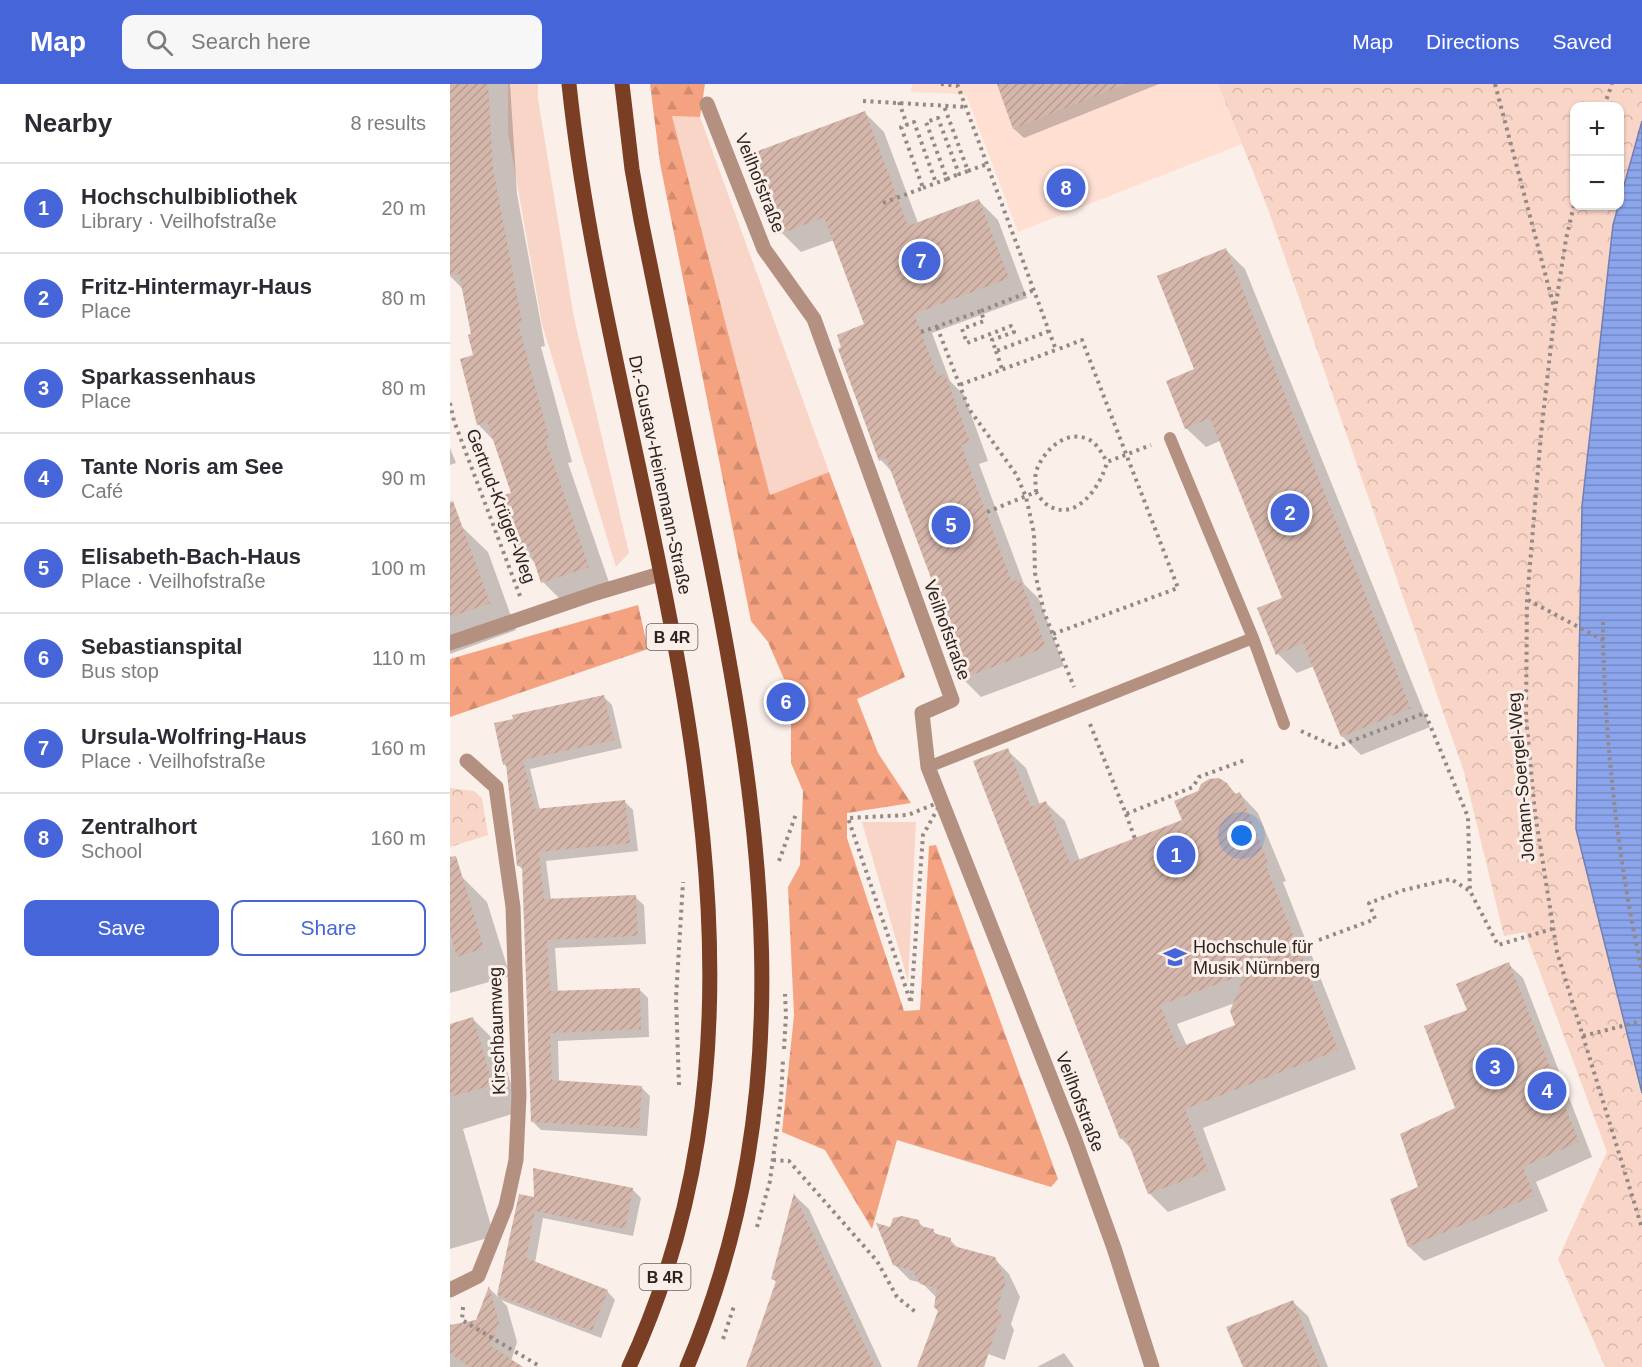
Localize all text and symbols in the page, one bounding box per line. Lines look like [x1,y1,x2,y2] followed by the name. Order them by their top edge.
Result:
[122,15,542,69] search box
[30,26,86,57] text: Map
[143,26,176,59] icon: search
[191,29,311,54] text: Search here
[1352,30,1393,53] text: Map
[1426,30,1519,53] text: Directions
[1552,30,1612,53] text: Saved
[1570,102,1624,210] map controls
[1570,102,1624,156] button: +
[24,108,112,138] text: Nearby
[350,112,426,134] text: 8 results
[731,131,789,235] street label: Veilhofstraße
[1570,156,1624,210] button: −
[1046,166,1086,210] pin: 8
[81,184,297,209] text: Hochschulbibliothek
[38,197,49,219] text: 1
[382,197,426,219] text: 20 m
[81,210,277,232] text: Library · Veilhofstraße
[902,238,940,284] pin: 7
[81,274,312,299] text: Fritz-Hintermayr-Haus
[38,287,49,309] text: 2
[382,287,426,309] text: 80 m
[81,300,131,322] text: Place
[625,354,695,596] street label: Dr.-Gustav-Heinemann-Straße
[81,364,256,389] text: Sparkassenhaus
[38,377,49,399] text: 3
[382,377,426,399] text: 80 m
[81,390,131,412] text: Place
[462,426,540,586] street label: Gertrud-Krüger-Weg
[81,454,284,479] text: Tante Noris am See
[38,467,49,489] text: 4
[382,467,426,489] text: 90 m
[81,480,123,502] text: Café
[1270,490,1310,536] pin: 2
[932,502,970,548] pin: 5
[81,544,301,569] text: Elisabeth-Bach-Haus
[38,557,49,579] text: 5
[370,557,426,579] text: 100 m
[81,570,266,592] text: Place · Veilhofstraße
[920,577,974,683] street label: Veilhofstraße
[646,624,698,650] road number: B 4R
[81,634,242,659] text: Sebastianspital
[38,647,49,669] text: 6
[372,647,426,669] text: 110 m
[81,660,159,682] text: Bus stop
[766,680,806,724] pin: 6
[1504,692,1538,862] street label: Johann-Soergel-Weg
[81,724,307,749] text: Ursula-Wolfring-Haus
[38,737,49,759] text: 7
[370,737,426,759] text: 160 m
[81,750,266,772] text: Place · Veilhofstraße
[81,814,197,839] text: Zentralhort
[1227,821,1256,850] your location
[38,827,49,849] text: 8
[370,827,426,849] text: 160 m
[1156,832,1196,878] pin: 1
[81,840,142,862] text: School
[24,900,219,956] button: Save
[231,900,426,956] button: Share
[1193,937,1320,978] place label: Hochschule für Musik Nürnberg
[1162,944,1188,970] school or university icon: Hochschule für Musik Nürnberg
[485,967,509,1095] street label: Kirschbaumweg
[1476,1044,1514,1090] pin: 3
[1052,1049,1108,1155] street label: Veilhofstraße
[1528,1068,1566,1114] pin: 4
[640,1264,690,1290] road number: B 4R

